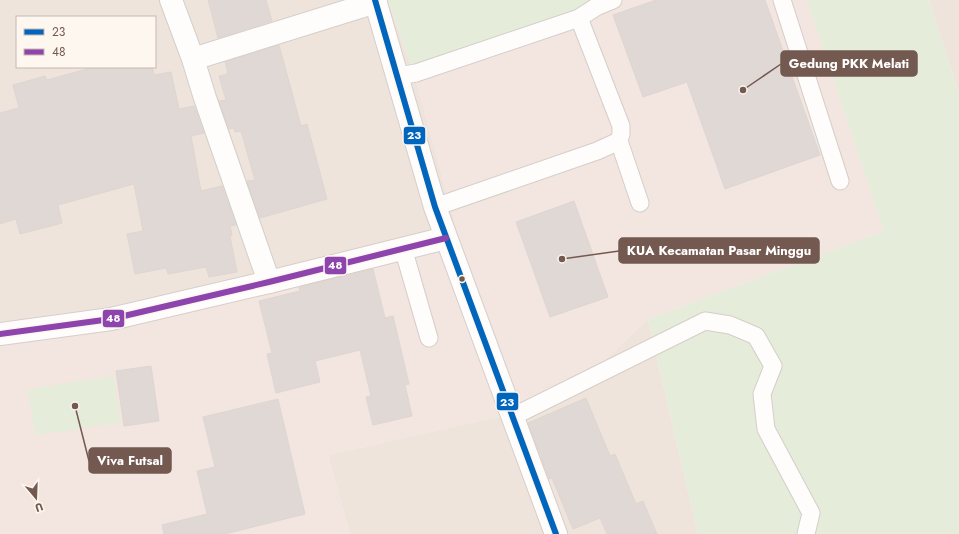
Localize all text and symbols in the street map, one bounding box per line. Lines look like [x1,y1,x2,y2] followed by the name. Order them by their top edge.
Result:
[16,16,156,68] legend
[52,23,66,41] text: 23
[52,43,66,61] text: 48
[781,51,917,76] callout: Gedung PKK Melati
[789,54,909,73] text: Gedung PKK Melati
[403,126,426,145] line badge: 23
[407,127,421,143] text: 23
[619,238,819,263] callout: KUA Kecamatan Pasar Minggu
[627,241,811,260] text: KUA Kecamatan Pasar Minggu
[324,256,347,275] line badge: 48
[328,257,342,273] text: 48
[457,274,467,284] unlabelled marker
[102,309,125,328] line badge: 48
[106,310,120,326] text: 48
[496,392,519,411] line badge: 23
[500,394,514,410] text: 23
[89,448,171,473] callout: Viva Futsal
[96,451,163,470] text: Viva Futsal
[16,478,56,518] north arrow
[33,499,46,516] text: U

